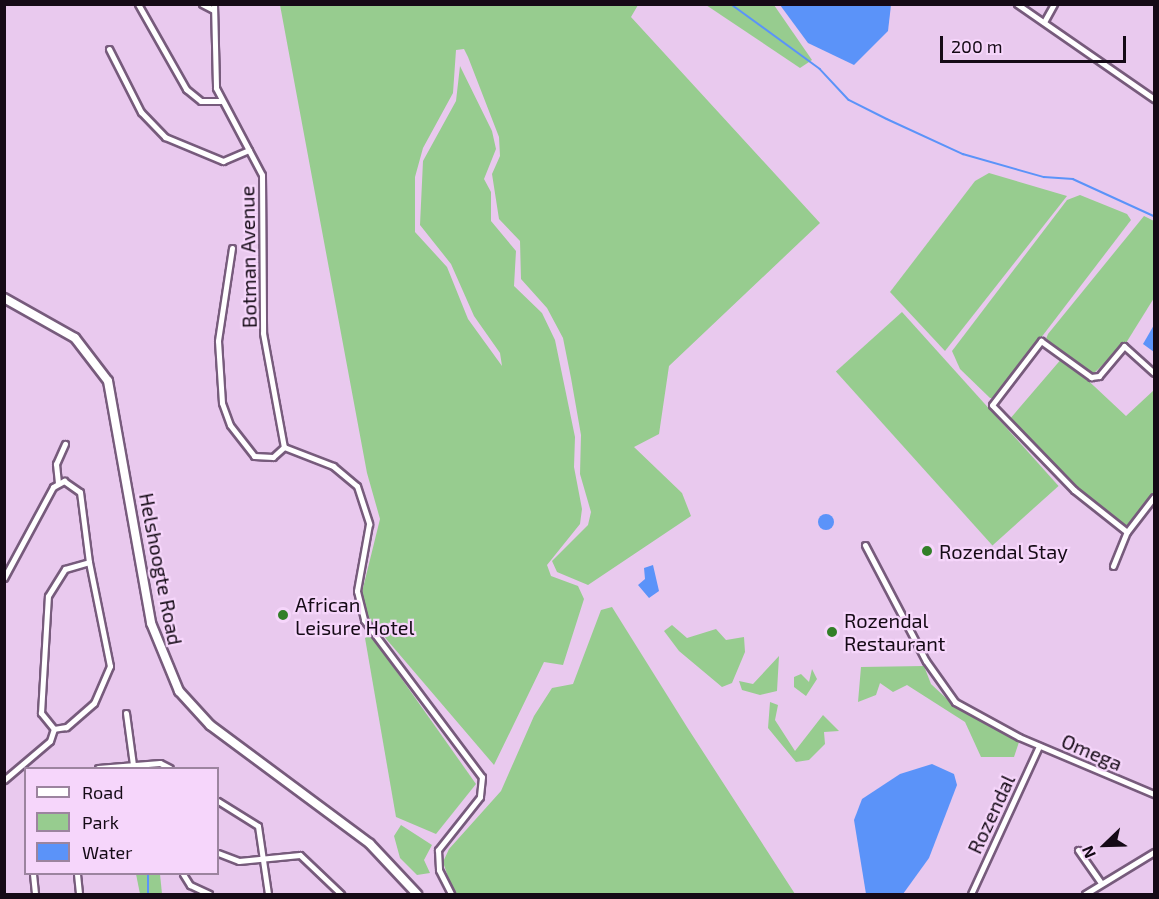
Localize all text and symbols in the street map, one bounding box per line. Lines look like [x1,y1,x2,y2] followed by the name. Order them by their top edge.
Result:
[943,24,1129,62] scale bar
[951,35,1003,57] text: 200 m
[235,185,261,329] street label: Botman Avenue
[134,491,188,647] street label: Helshoogte Road
[939,539,1068,563] place label: Rozendal Stay
[920,544,934,558] marker: Rozendal Stay
[295,592,414,639] place label: African Leisure Hotel
[276,608,290,622] marker: African Leisure Hotel
[844,608,945,655] place label: Rozendal Restaurant
[825,625,839,639] marker: Rozendal Restaurant
[1058,729,1126,775] street label: Omega
[24,767,219,875] legend
[962,771,1020,857] street label: Rozendal
[82,781,123,803] text: Road
[82,811,119,833] text: Park
[1075,815,1135,875] north arrow
[82,841,132,863] text: Water
[1077,843,1099,861] text: N

